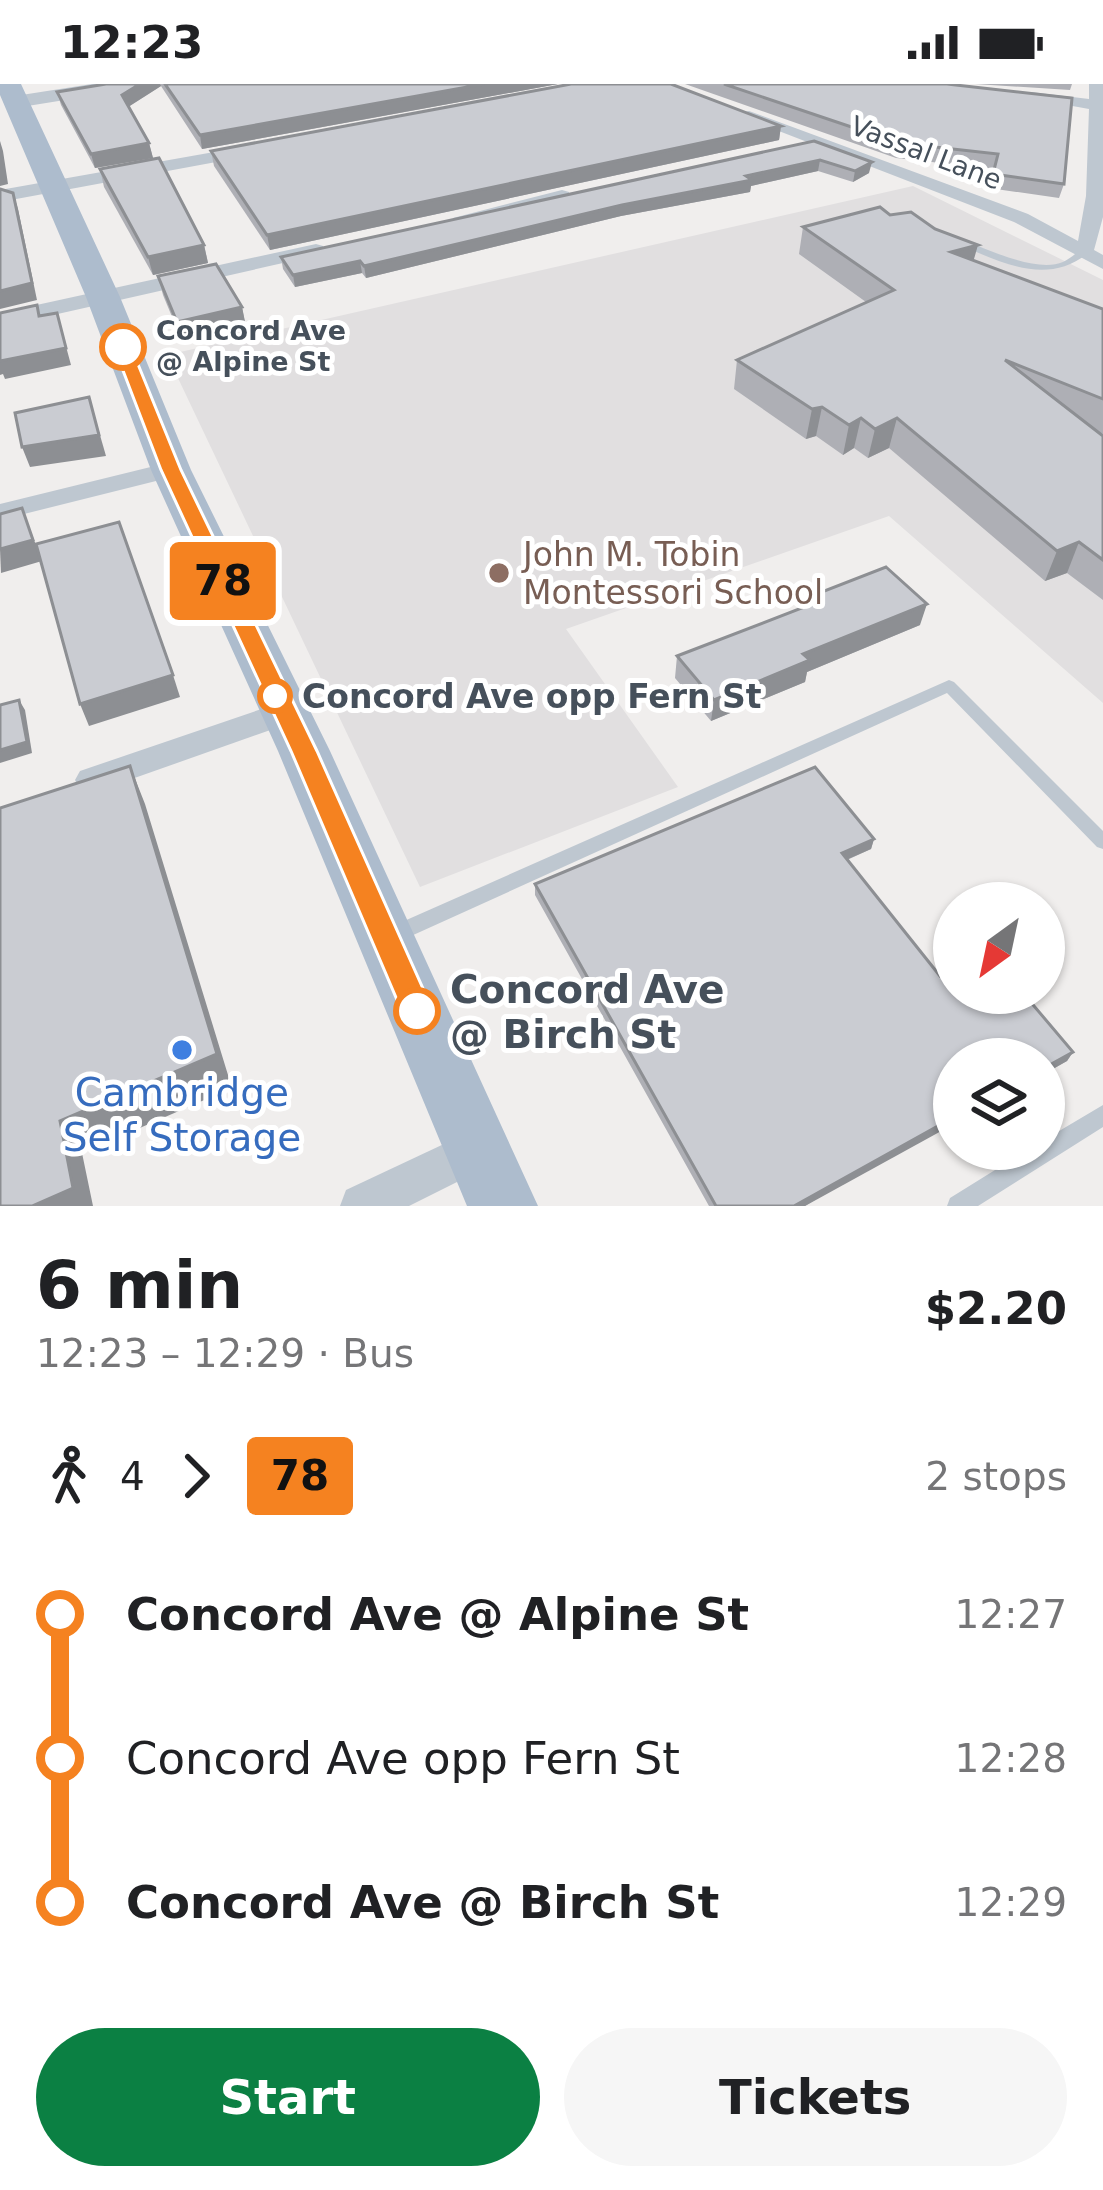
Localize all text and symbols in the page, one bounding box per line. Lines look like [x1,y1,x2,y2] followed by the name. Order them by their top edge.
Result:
[60,16,203,69] text: 12:23
[846,110,1006,195] street label: Vassal Lane
[156,315,346,377] place label: Concord Ave @ Alpine St
[101,325,145,369] marker: Concord Ave @ Alpine St
[521,535,823,612] place label: John M. Tobin Montessori School
[169,542,277,620] line badge: 78
[194,556,252,605] text: 78
[486,560,512,586] marker: John M. Tobin Montessori School
[302,677,762,716] place label: Concord Ave opp Fern St
[259,680,291,712] marker: Concord Ave opp Fern St
[933,882,1065,1014] north arrow
[933,882,1065,1170] map controls
[450,967,725,1057] place label: Concord Ave @ Birch St
[395,989,439,1033] marker: Concord Ave @ Birch St
[169,1037,195,1063] marker: Cambridge Self Storage
[933,1038,1065,1170] button: layers
[63,1070,301,1160] place label: Cambridge Self Storage
[36,1247,243,1324] text: 6 min
[925,1282,1067,1335] text: $2.20
[36,1331,414,1376] text: 12:23 – 12:29 · Bus
[36,1443,102,1509] icon: walk
[163,1443,229,1509] icon: forward
[271,1451,329,1500] text: 78
[120,1454,145,1499] text: 4
[925,1454,1067,1499] text: 2 stops
[126,1588,749,1641] text: Concord Ave @ Alpine St
[955,1592,1067,1637] text: 12:27
[126,1732,680,1785] text: Concord Ave opp Fern St
[955,1736,1067,1781] text: 12:28
[126,1876,719,1929] text: Concord Ave @ Birch St
[955,1880,1067,1925] text: 12:29
[36,2028,540,2166] button: Start
[564,2028,1067,2166] button: Tickets

